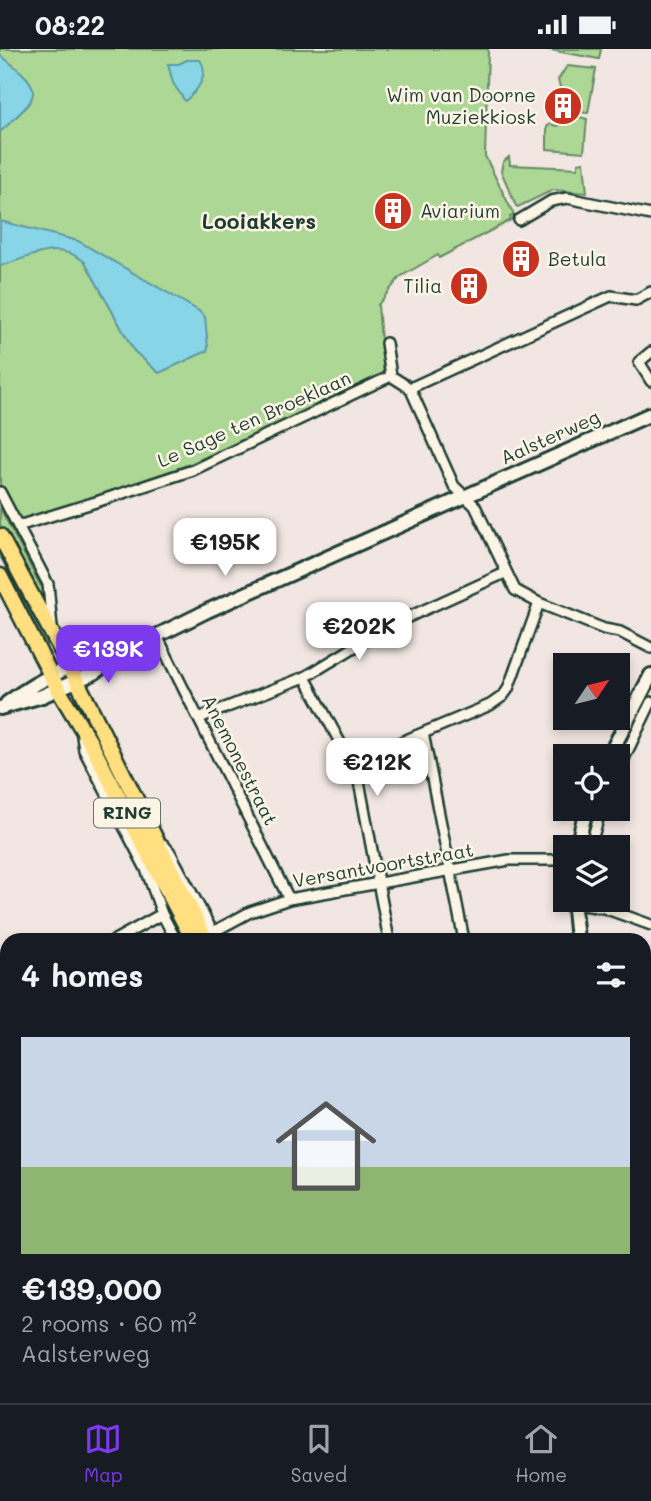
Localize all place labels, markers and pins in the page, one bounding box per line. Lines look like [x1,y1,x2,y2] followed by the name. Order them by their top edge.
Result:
[386,82,536,129] place label: Wim van Doorne Muziekkiosk
[542,85,584,127] building icon: Wim van Doorne Muziekkiosk
[372,190,414,232] building icon: Aviarium
[420,198,500,223] place label: Aviarium
[500,238,542,280] building icon: Betula
[548,246,607,271] place label: Betula
[448,265,490,307] building icon: Tilia
[403,273,442,298] place label: Tilia
[176,519,274,578] pin: €195K
[310,603,408,662] pin: €202K
[59,625,157,685] pin: €139K
[328,739,426,798] pin: €212K

